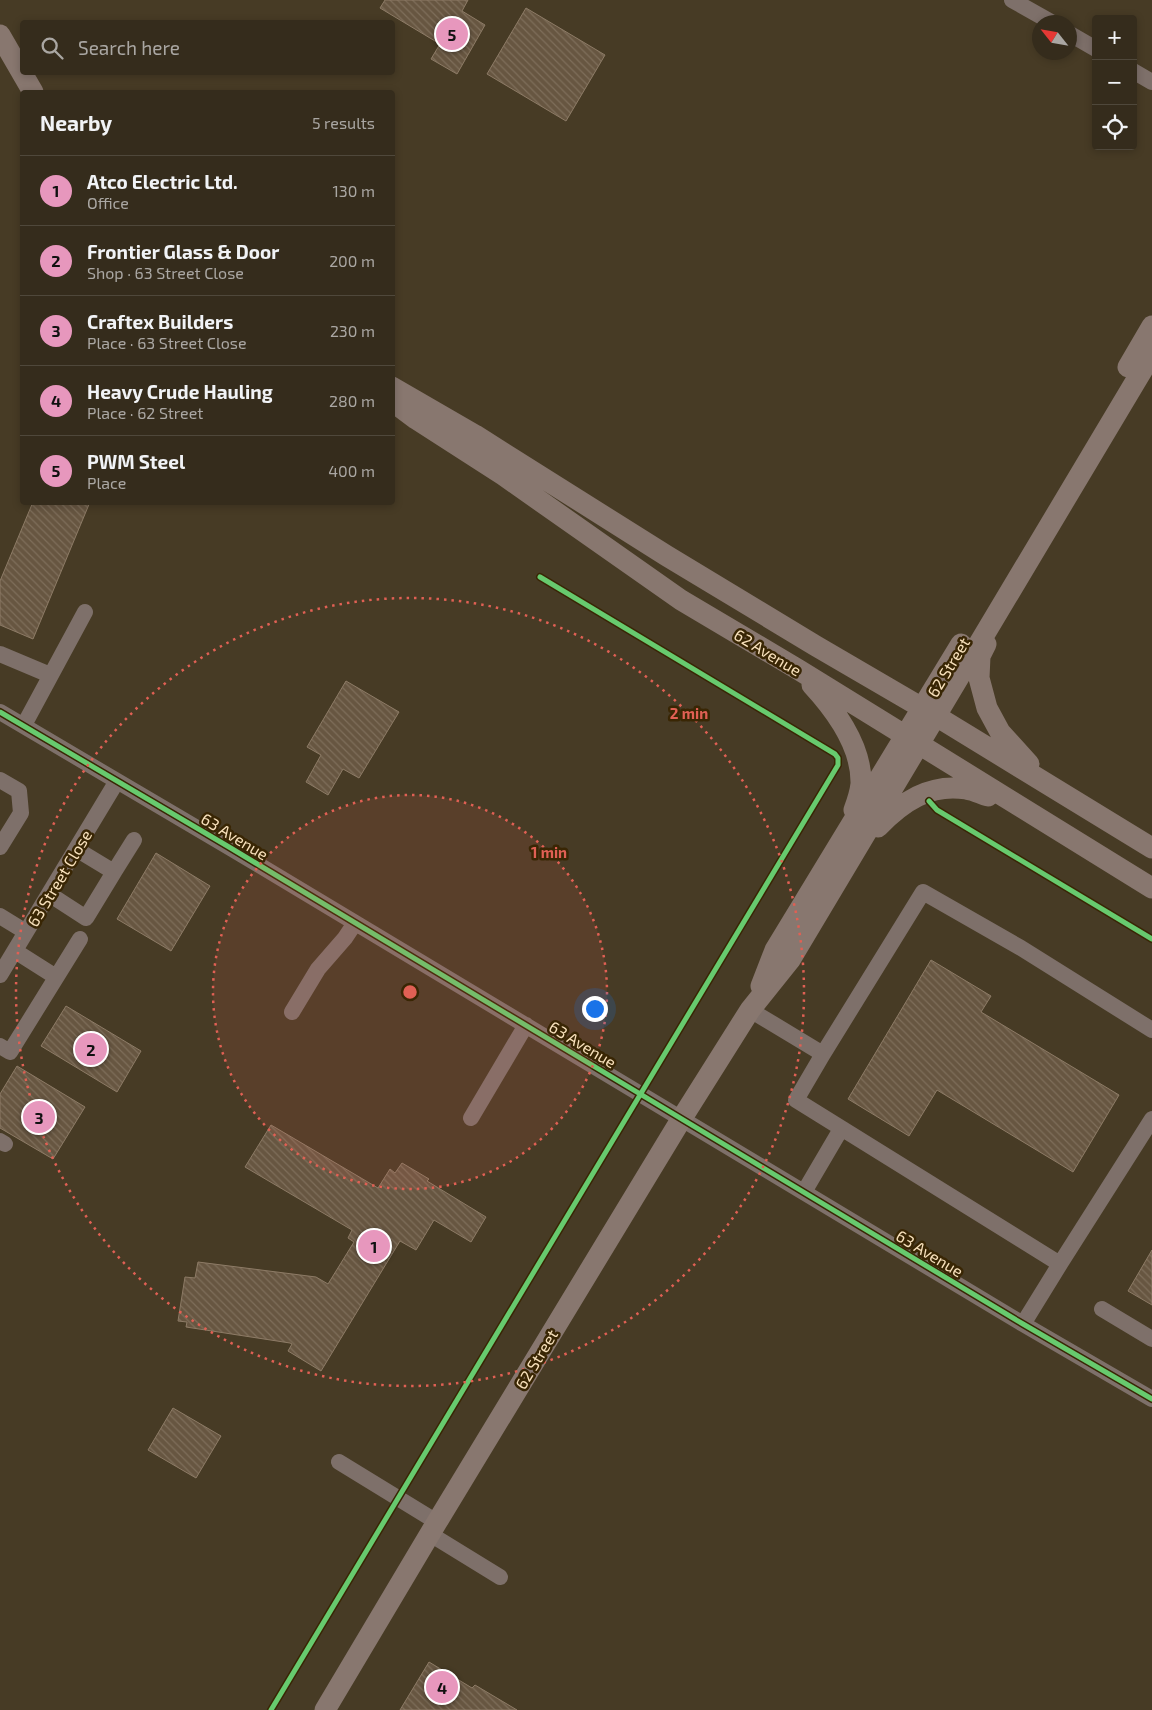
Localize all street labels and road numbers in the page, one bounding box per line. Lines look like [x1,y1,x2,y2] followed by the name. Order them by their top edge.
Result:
[731,625,805,679] street label: 62 Avenue
[923,634,973,700] street label: 62 Street
[198,809,272,863] street label: 63 Avenue
[23,826,95,930] street label: 63 Street Close
[546,1017,620,1071] street label: 63 Avenue
[893,1226,967,1280] street label: 63 Avenue
[511,1326,561,1392] street label: 62 Street

